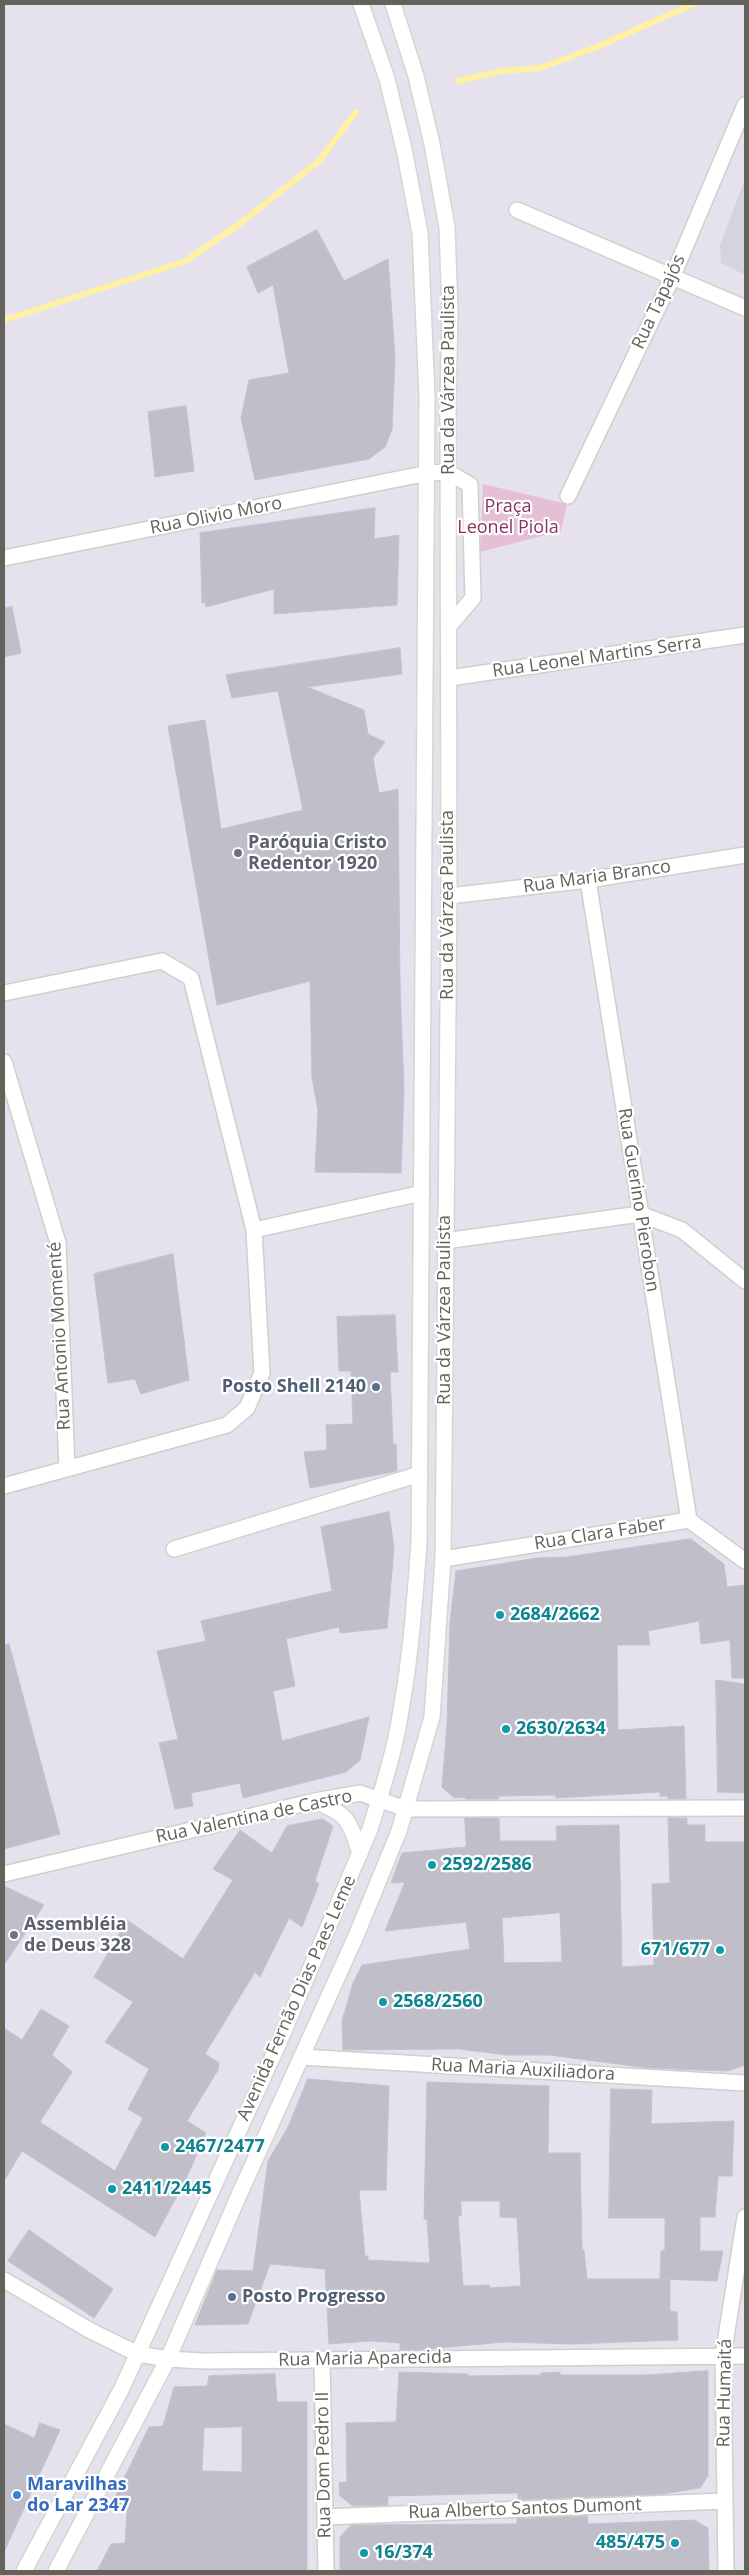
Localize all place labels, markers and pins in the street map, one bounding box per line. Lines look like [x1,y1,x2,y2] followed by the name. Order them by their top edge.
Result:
[248,832,387,874] place label: Paróquia Cristo Redentor 1920
[232,847,244,859] marker: Paróquia Cristo Redentor 1920
[222,1376,366,1398] place label: Posto Shell 2140
[370,1381,382,1393] marker: Posto Shell 2140
[510,1604,600,1626] place label: 2684/2662
[494,1609,506,1621] marker: 2684/2662
[516,1718,606,1740] place label: 2630/2634
[500,1723,512,1735] marker: 2630/2634
[442,1854,532,1876] place label: 2592/2586
[426,1859,438,1871] marker: 2592/2586
[24,1914,131,1956] place label: Assembléia de Deus 328
[8,1929,20,1941] marker: Assembléia de Deus 328
[641,1939,710,1961] place label: 671/677
[714,1944,726,1956] marker: 671/677
[393,1991,483,2013] place label: 2568/2560
[377,1996,389,2008] marker: 2568/2560
[175,2136,265,2158] place label: 2467/2477
[159,2141,171,2153] marker: 2467/2477
[122,2178,212,2200] place label: 2411/2445
[106,2183,118,2195] marker: 2411/2445
[242,2286,386,2308] place label: Posto Progresso
[226,2291,238,2303] marker: Posto Progresso
[27,2474,129,2516] place label: Maravilhas do Lar 2347
[11,2489,23,2501] marker: Maravilhas do Lar 2347
[596,2532,665,2554] place label: 485/475
[669,2537,681,2549] marker: 485/475
[374,2542,433,2564] place label: 16/374
[358,2547,370,2559] marker: 16/374

